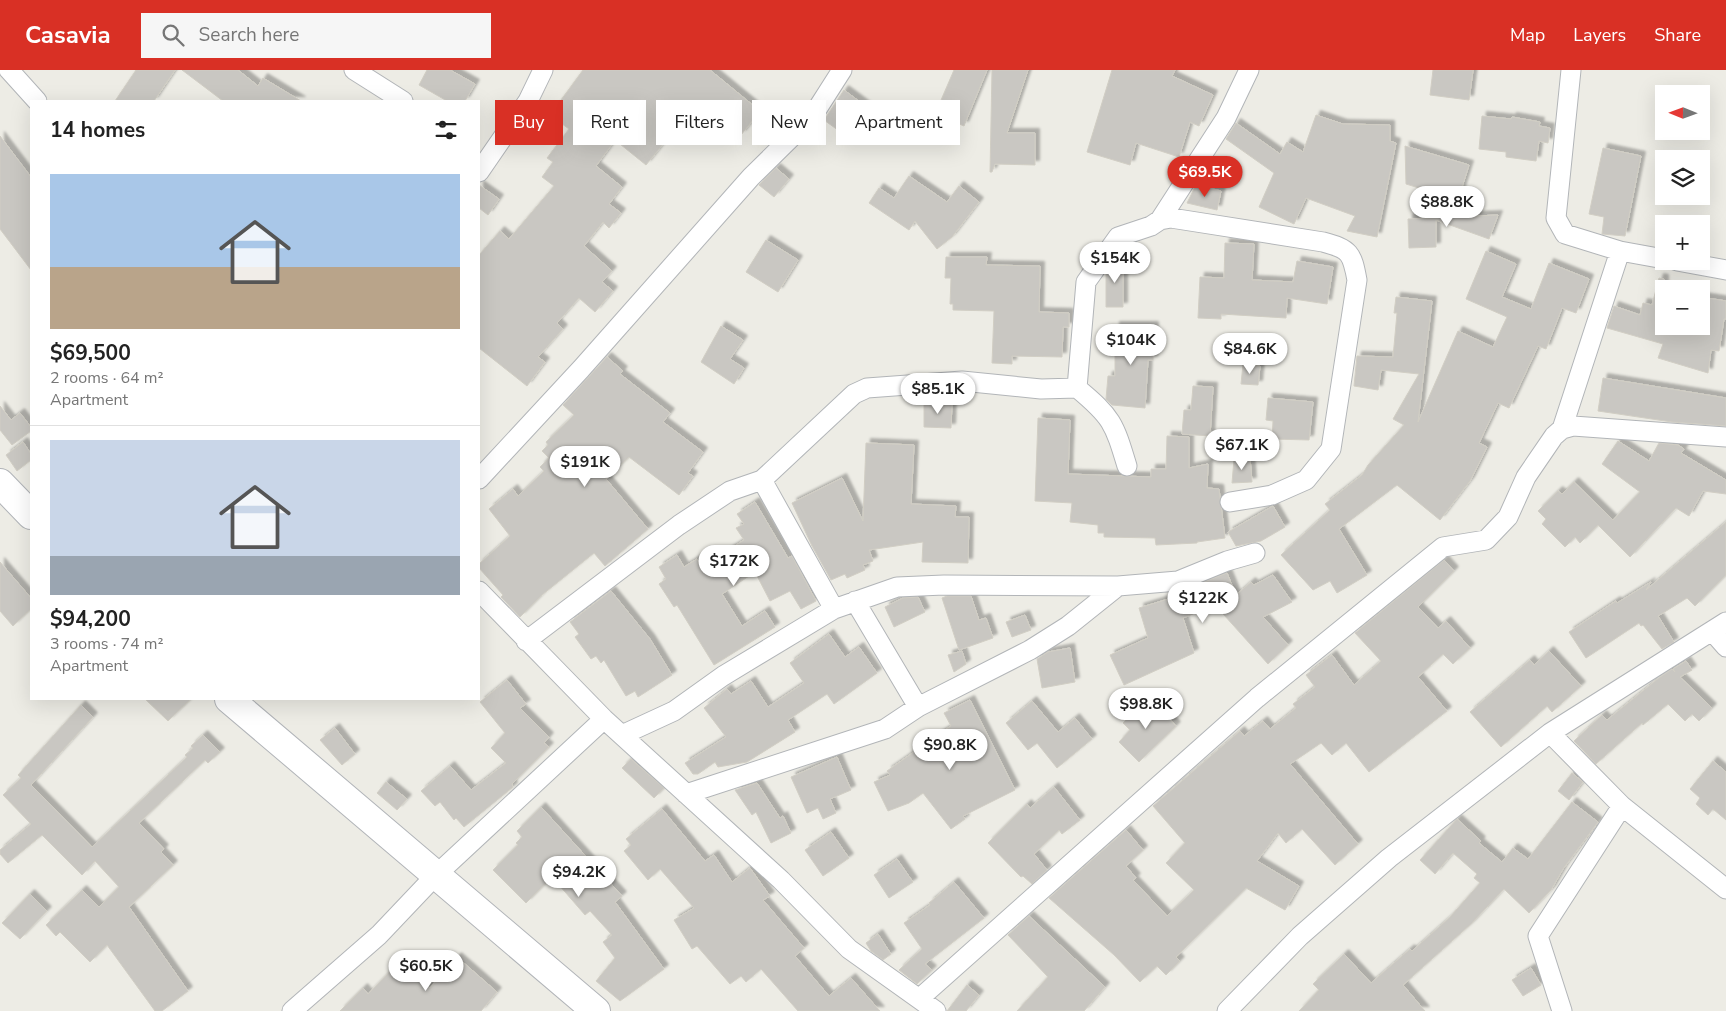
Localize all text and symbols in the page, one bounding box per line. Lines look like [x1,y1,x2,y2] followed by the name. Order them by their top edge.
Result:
[141,13,491,58] search box
[25,19,111,51] text: Casavia
[159,21,187,49] icon: search
[199,22,299,48] text: Search here
[1510,23,1545,47] text: Map
[1573,23,1626,47] text: Layers
[1654,23,1701,47] text: Share
[1655,85,1710,140] north arrow
[1655,85,1710,335] map controls
[495,100,563,145] chip: Buy
[573,100,646,145] chip: Rent
[656,100,742,145] chip: Filters
[752,100,826,145] chip: New
[836,100,960,145] chip: Apartment
[50,116,145,144] text: 14 homes
[432,116,460,144] icon: filters
[1655,150,1710,205] button: layers
[1164,156,1246,198] pin: $69.5K
[1179,161,1232,183] text: $69.5K
[1406,186,1488,228] pin: $88.8K
[1421,191,1474,213] text: $88.8K
[210,207,300,297] icon: home
[1655,215,1710,270] button: +
[1080,242,1150,284] pin: $154K
[1090,247,1140,269] text: $154K
[1655,280,1710,335] button: −
[1096,324,1166,366] pin: $104K
[1106,329,1156,351] text: $104K
[1209,332,1291,375] pin: $84.6K
[1224,338,1277,360] text: $84.6K
[50,339,131,367] text: $69,500
[50,367,163,389] text: 2 rooms · 64 m²
[897,372,979,415] pin: $85.1K
[912,378,965,400] text: $85.1K
[50,389,128,411] text: Apartment
[1201,428,1283,471] pin: $67.1K
[1216,434,1269,456] text: $67.1K
[550,446,620,488] pin: $191K
[560,451,610,473] text: $191K
[210,472,300,562] icon: home
[699,544,769,587] pin: $172K
[709,550,759,572] text: $172K
[1168,582,1238,624] pin: $122K
[1178,587,1228,609] text: $122K
[50,605,131,633] text: $94,200
[50,633,163,655] text: 3 rooms · 74 m²
[50,655,128,677] text: Apartment
[1105,688,1187,730] pin: $98.8K
[1120,693,1173,715] text: $98.8K
[909,728,991,771] pin: $90.8K
[924,734,977,756] text: $90.8K
[538,856,620,898] pin: $94.2K
[553,861,606,883] text: $94.2K
[385,950,467,992] pin: $60.5K
[400,955,453,977] text: $60.5K

